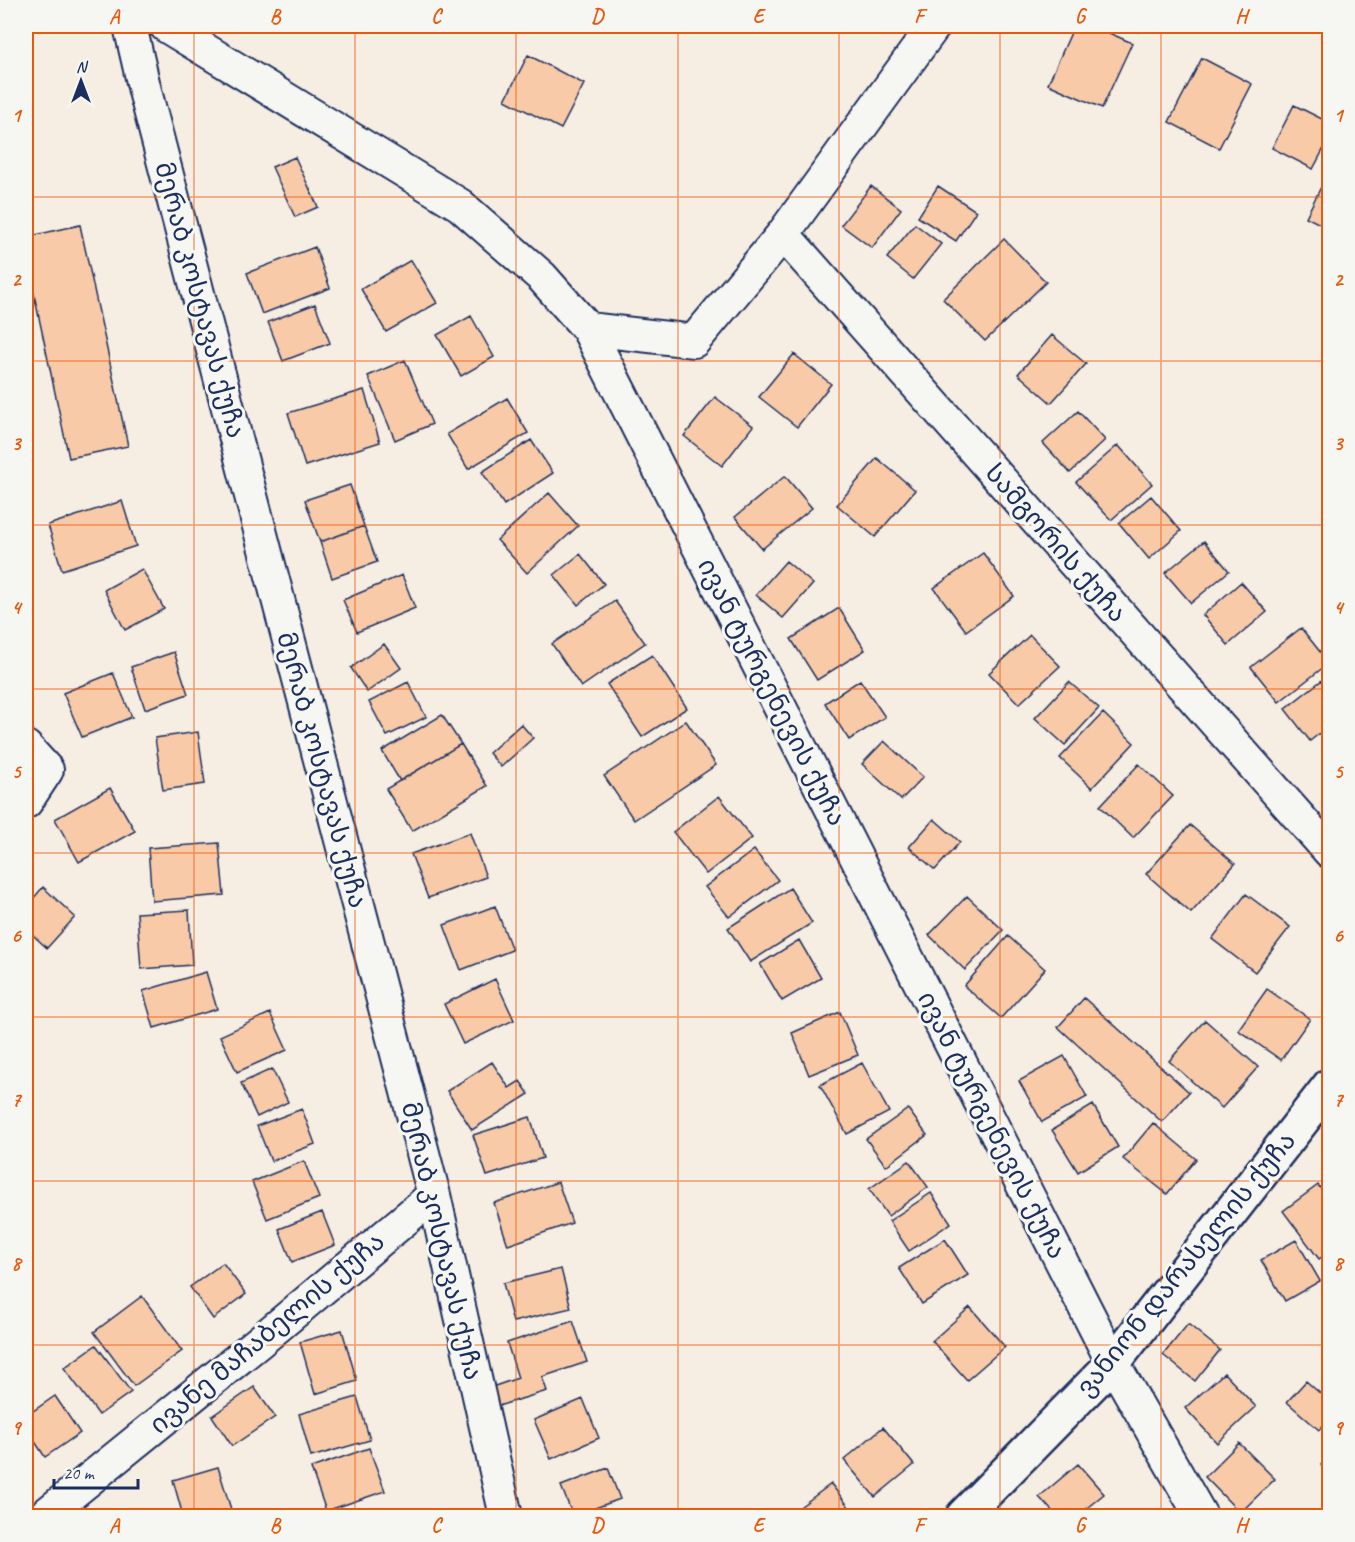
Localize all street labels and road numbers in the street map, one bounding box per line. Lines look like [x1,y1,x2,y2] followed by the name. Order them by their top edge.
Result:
[147,158,253,442] street label: მერაბ კოსტავას ქუჩა
[978,457,1134,629] street label: სამგორის ქუჩა
[690,553,854,831] street label: ივან ტურგენევის ქუჩა
[269,628,375,912] street label: მერაბ კოსტავას ქუჩა
[910,986,1074,1264] street label: ივან ტურგენევის ქუჩა
[394,1099,490,1383] street label: მერაბ კოსტავას ქუჩა
[1069,1125,1303,1403] street label: ვანიონ დარასელის ქუჩა
[143,1225,391,1441] street label: ივანე მაჩაბელის ქუჩა

